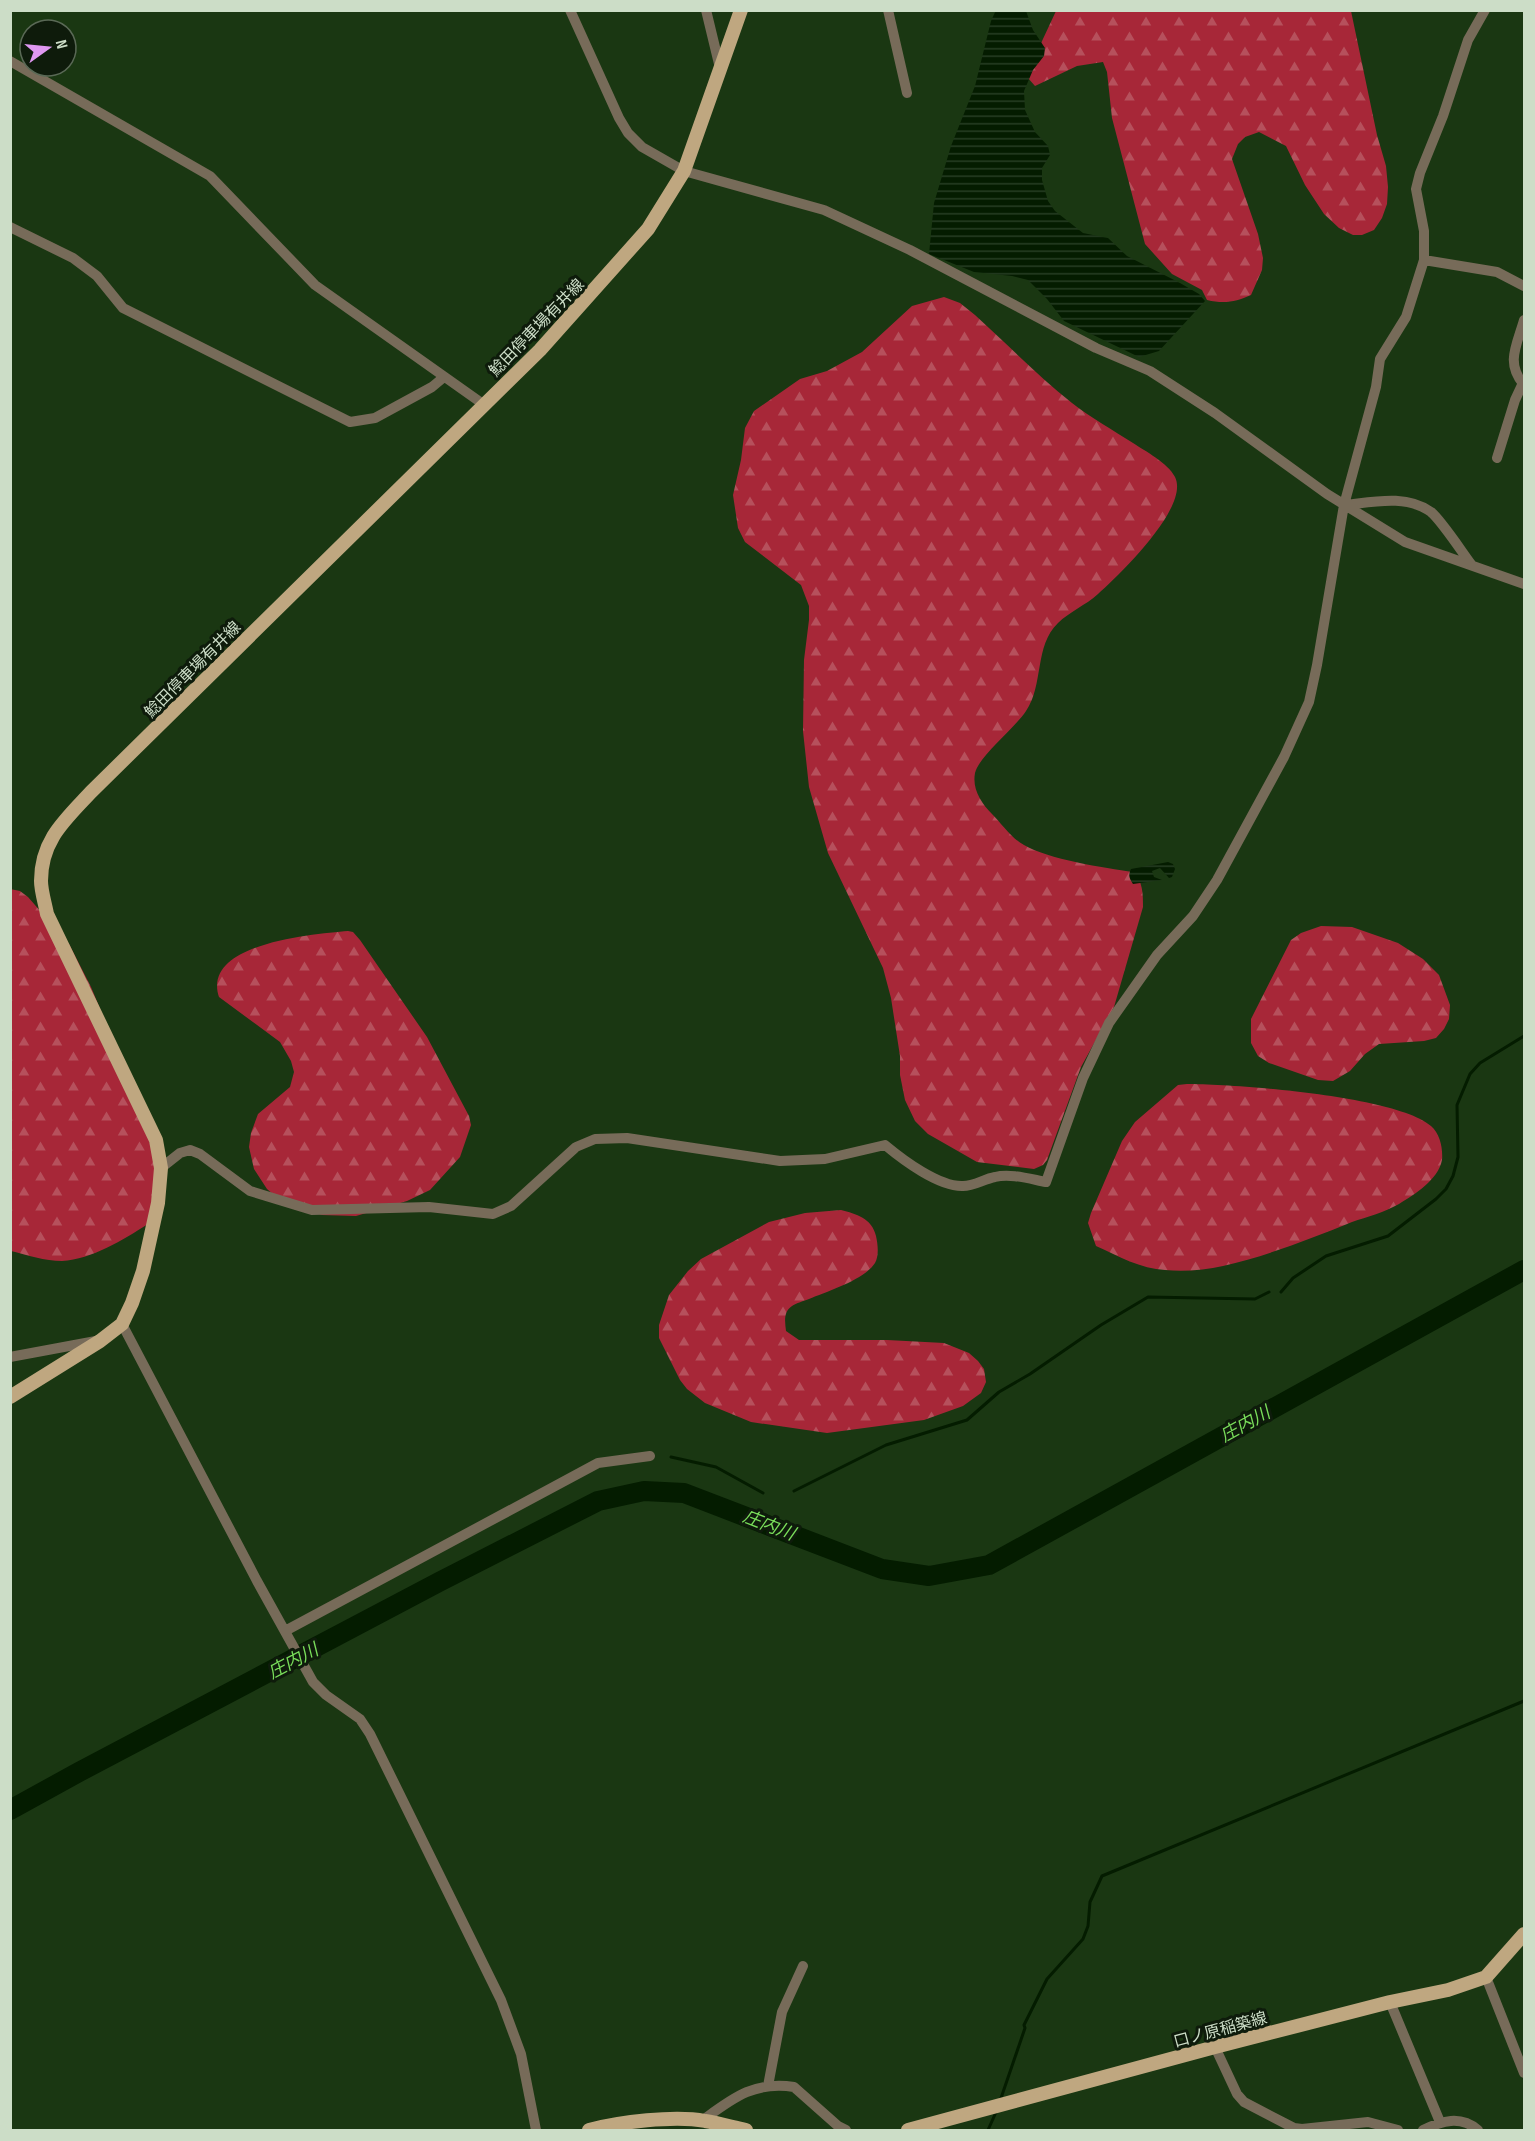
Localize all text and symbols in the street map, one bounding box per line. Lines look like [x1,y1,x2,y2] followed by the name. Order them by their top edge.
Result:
[18,18,78,78] north arrow
[51,38,71,51] text: N
[486,275,588,381] street label: 鯰田停車場有井線
[141,618,245,722] street label: 鯰田停車場有井線
[1217,1401,1276,1447] water label: 庄内川
[740,1506,800,1546] water label: 庄内川
[264,1639,324,1683] water label: 庄内川
[1172,2009,1269,2052] street label: 口ノ原稲築線

